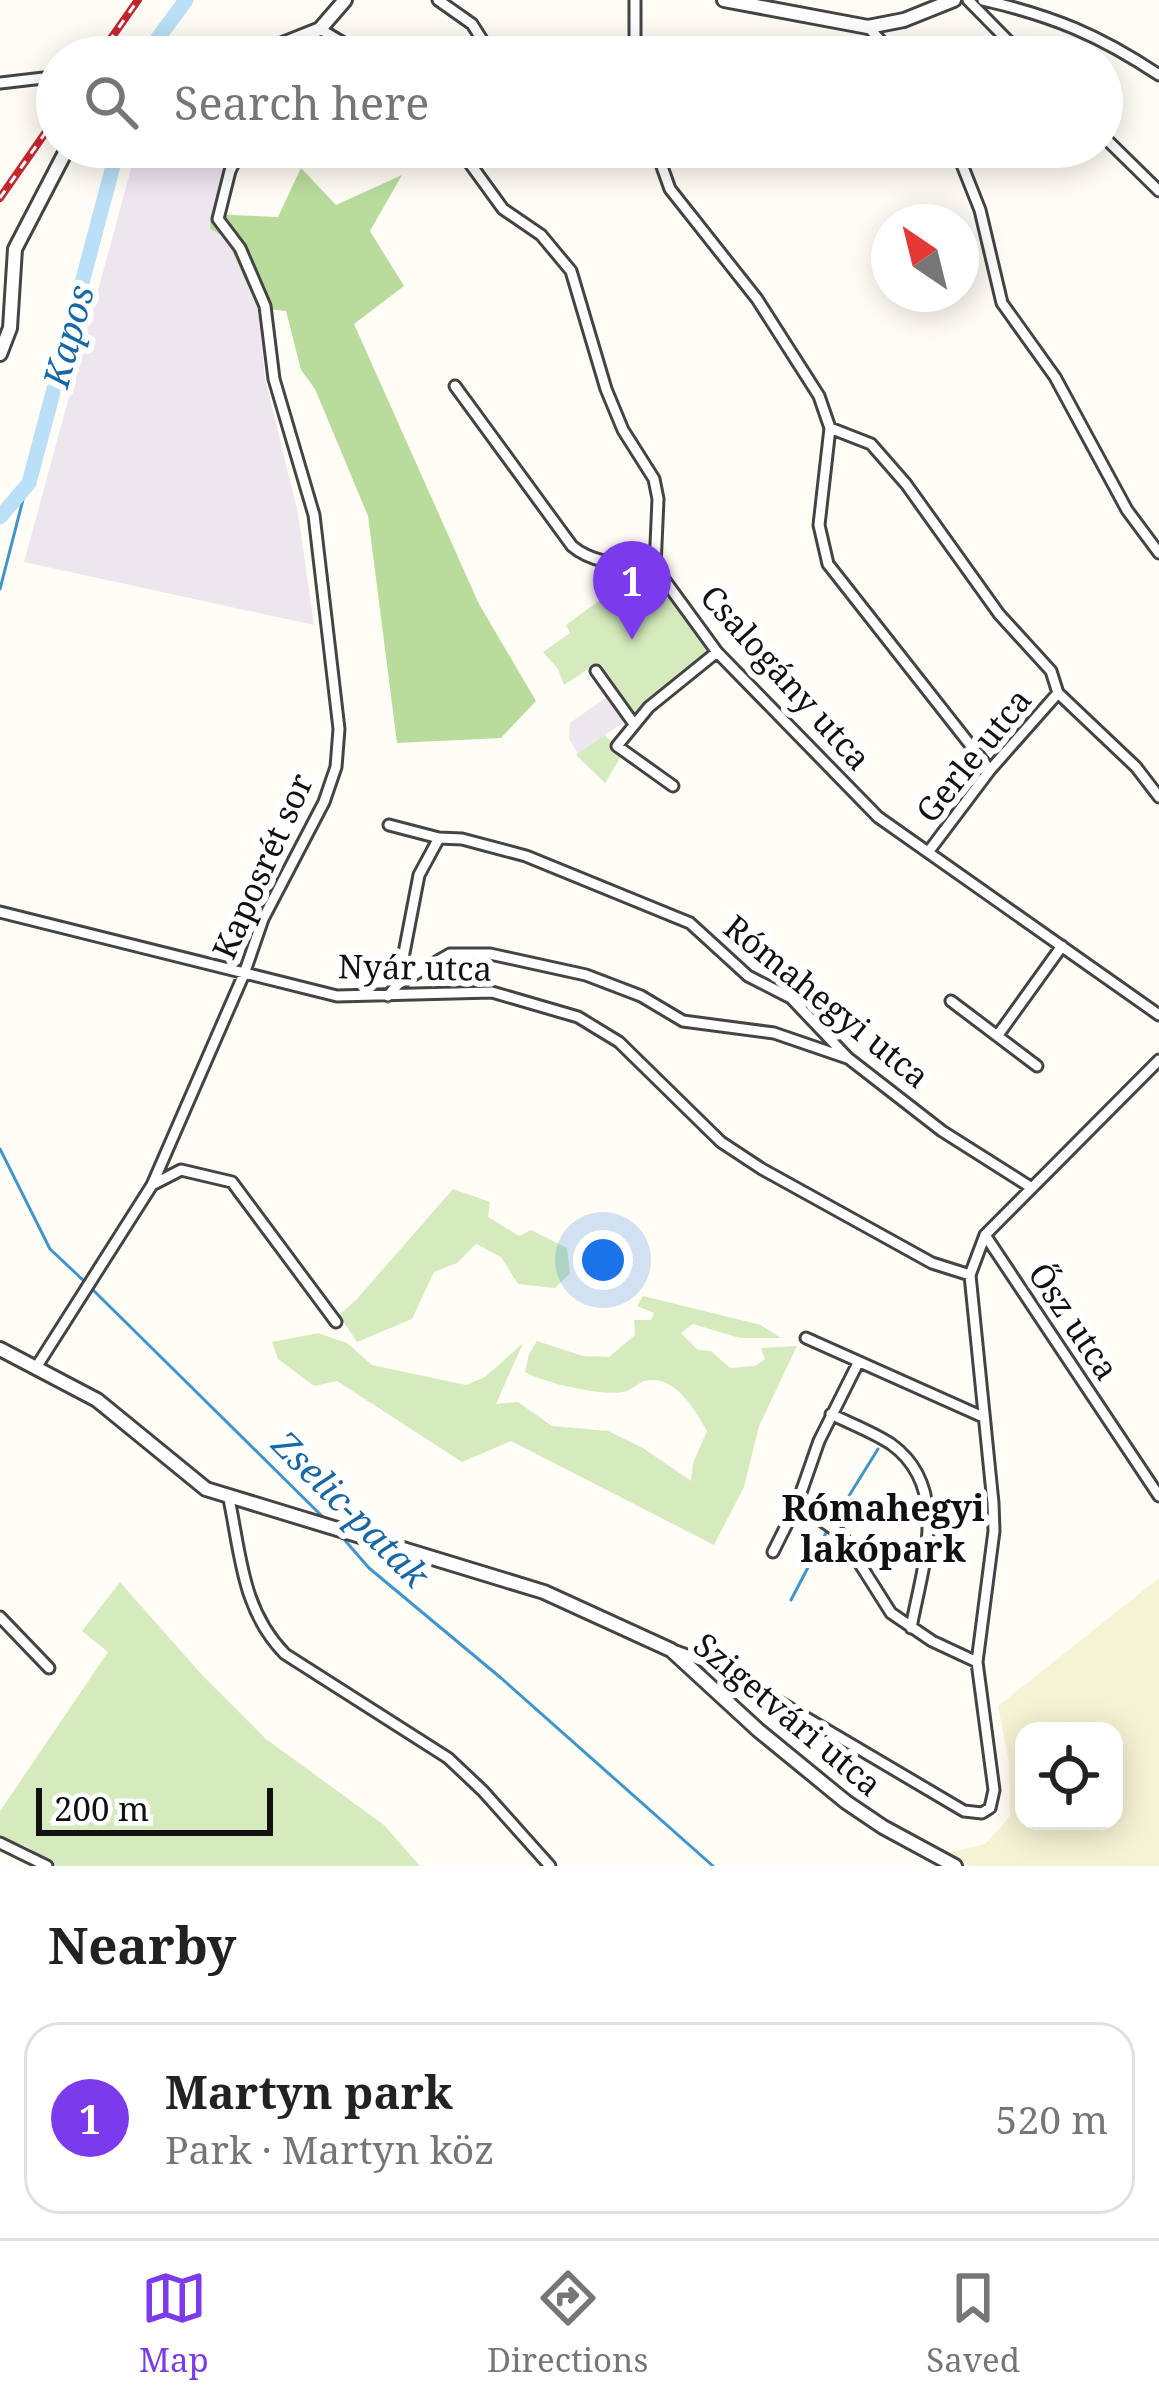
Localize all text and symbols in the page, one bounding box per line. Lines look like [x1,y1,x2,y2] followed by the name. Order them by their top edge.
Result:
[36,36,1123,168] search box
[78,69,144,135] icon: search
[174,72,429,133] text: Search here
[871,204,979,312] north arrow
[31,279,105,394] water label: Kapos
[593,541,671,640] pin: 1
[691,575,881,779] street label: Csalogány utca
[905,678,1041,832] street label: Gerle utca
[201,766,323,966] street label: Kaposrét sor
[715,904,939,1098] street label: Rómahegyi utca
[338,943,492,991] street label: Nyár utca
[573,1230,633,1290] your location
[1018,1254,1130,1388] street label: Ősz utca
[261,1419,441,1599] water label: Zselic-patak
[781,1483,985,1573] district label: Rómahegyi lakópark
[685,1622,891,1806] street label: Szigetvári utca
[1015,1722,1123,1830] map controls
[1015,1722,1123,1830] button: locate
[36,1782,273,1835] scale bar
[54,1786,149,1831] text: 200 m
[48,1909,236,1979] text: Nearby
[165,2061,453,2122] text: Martyn park
[79,2092,101,2145] text: 1
[996,2092,1108,2145] text: 520 m
[165,2122,494,2175] text: Park · Martyn köz
[139,2265,209,2382] tab: Map
[487,2265,648,2382] tab: Directions
[926,2265,1020,2382] tab: Saved

